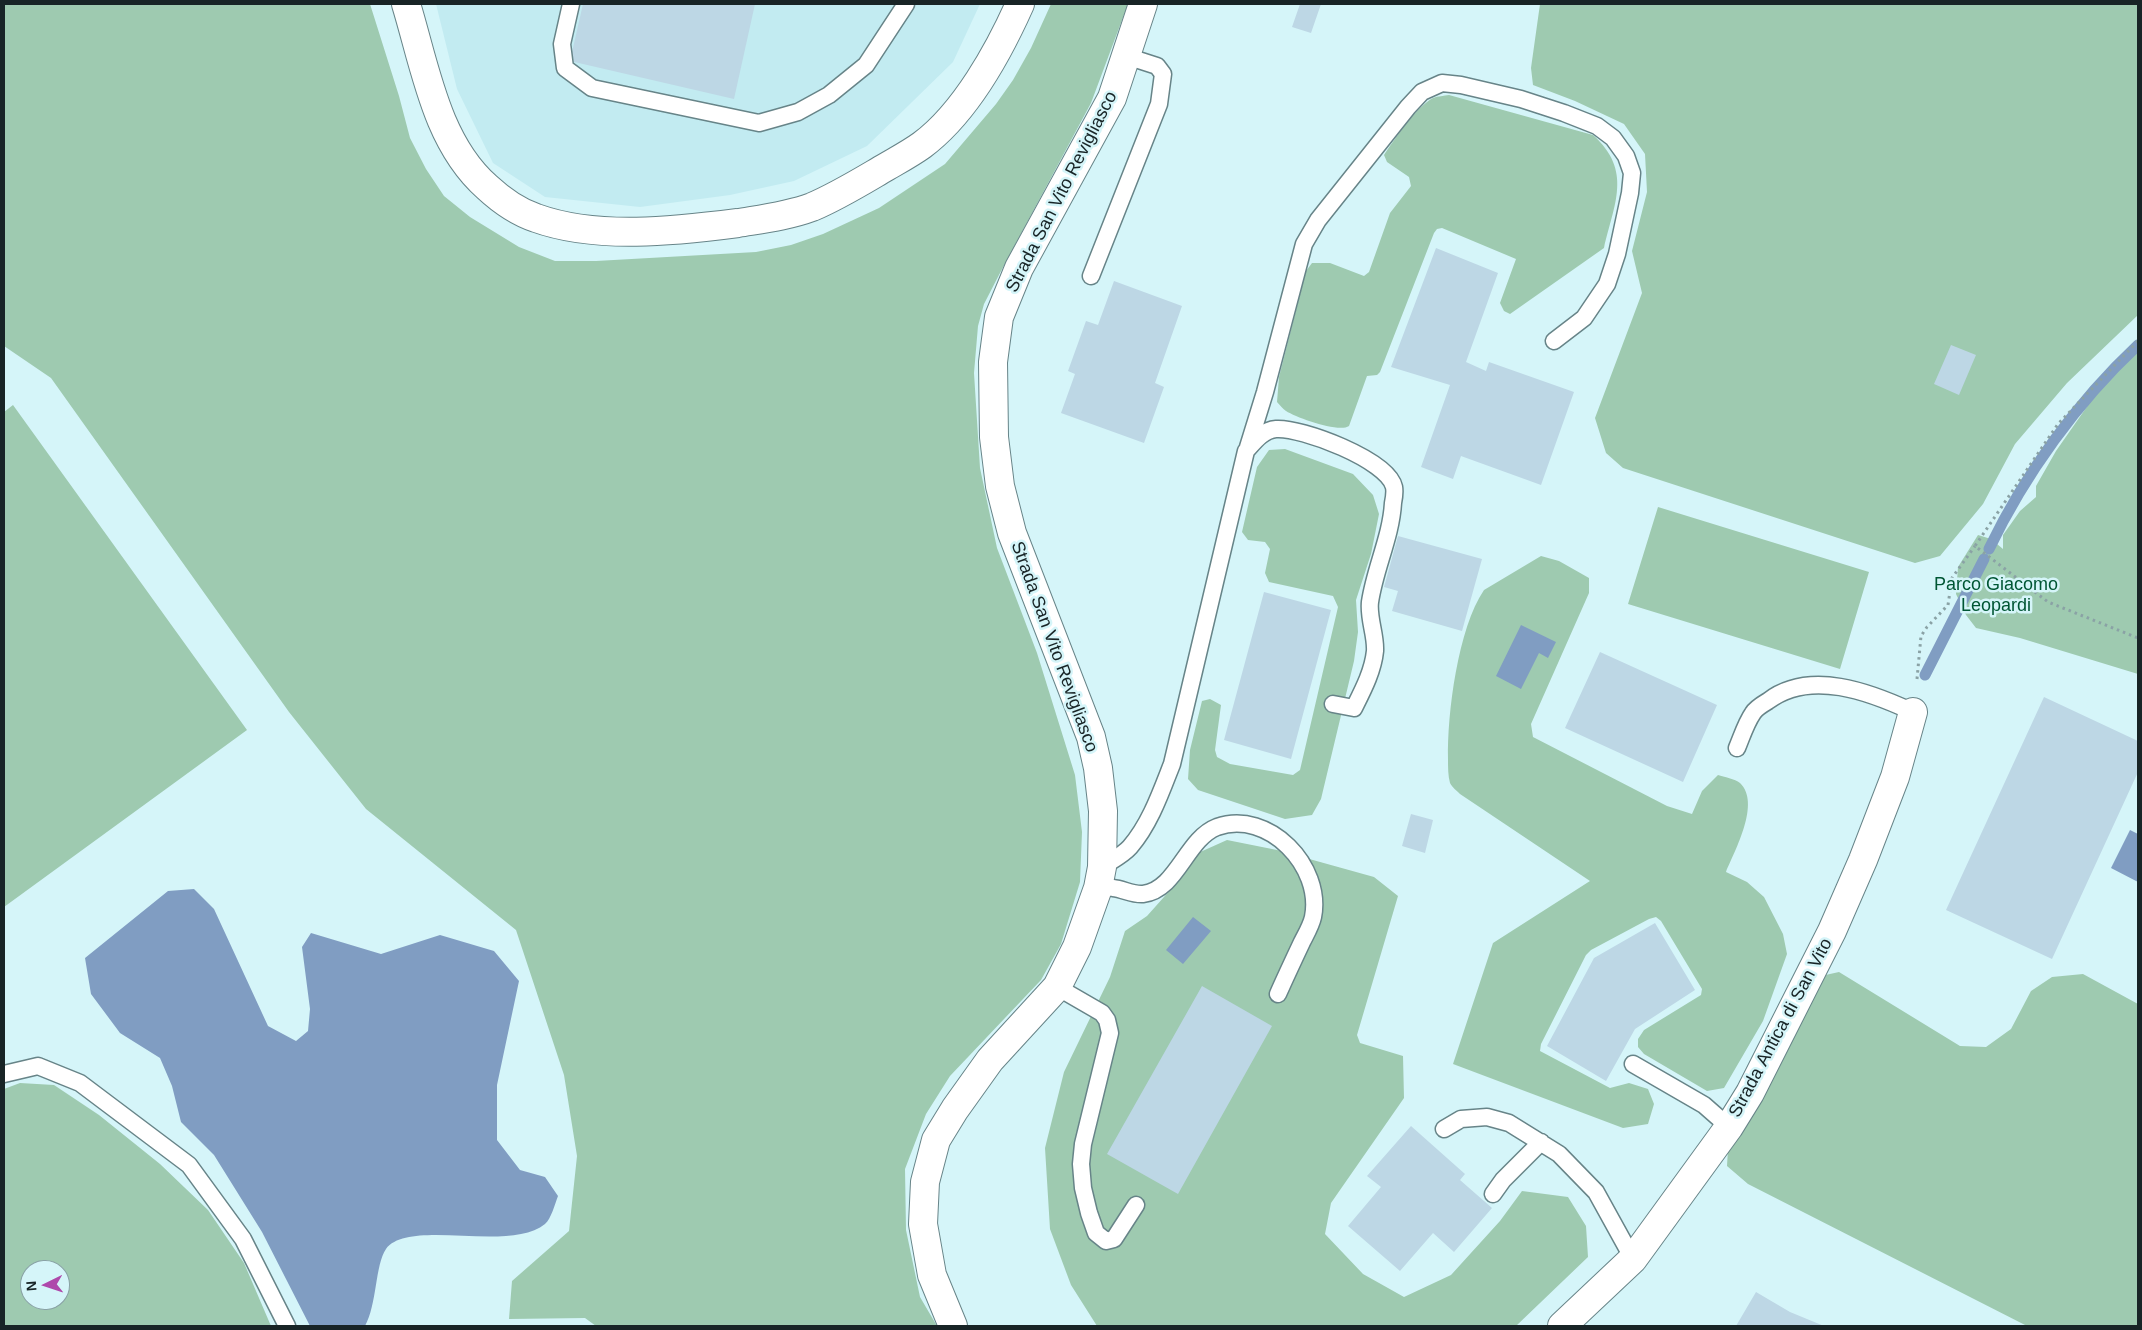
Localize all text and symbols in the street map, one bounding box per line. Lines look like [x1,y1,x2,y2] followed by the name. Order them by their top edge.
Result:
[1002,88,1122,296] street label: Strada San Vito Revigliasco
[1006,539,1102,755] street label: Strada San Vito Revigliasco
[1934,574,2058,616] park label: Parco Giacomo Leopardi
[1725,935,1837,1121] street label: Strada Antica di San Vito
[20,1260,70,1310] north arrow
[23,1280,39,1292] text: N

